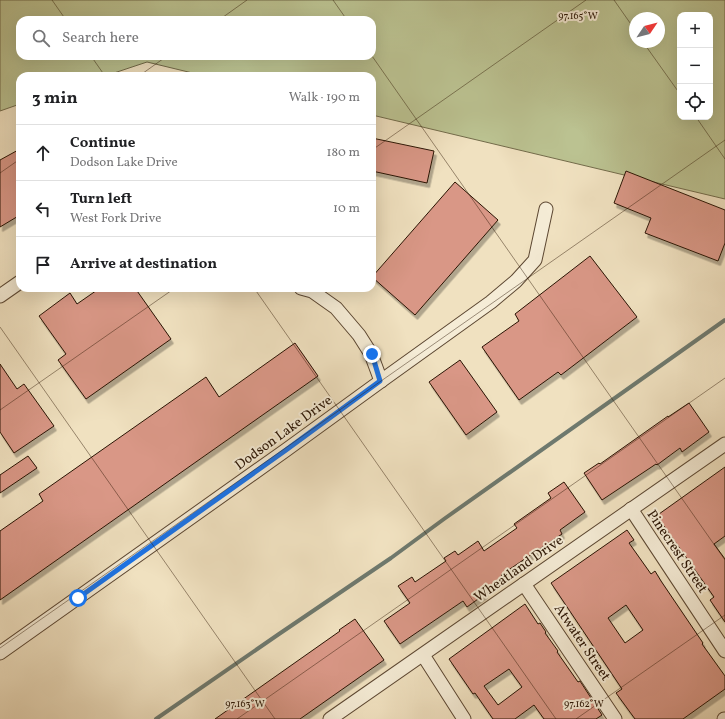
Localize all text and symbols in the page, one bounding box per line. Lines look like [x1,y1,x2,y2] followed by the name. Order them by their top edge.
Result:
[558,9,598,23] text: 97.165°W
[629,12,665,48] north arrow
[677,12,713,120] map controls
[677,12,713,48] button: +
[16,16,376,60] search box
[30,27,52,49] icon: search
[62,28,139,49] text: Search here
[677,48,713,84] button: −
[677,84,713,120] button: locate
[32,87,78,110] text: 3 min
[289,89,360,107] text: Walk · 190 m
[70,133,135,154] text: Continue
[32,142,54,164] icon: ahead
[326,144,360,162] text: 180 m
[70,154,178,172] text: Dodson Lake Drive
[70,189,132,210] text: Turn left
[32,198,54,220] icon: left
[333,200,360,218] text: 10 m
[70,210,161,228] text: West Fork Drive
[32,254,54,276] icon: arrive
[70,254,217,275] text: Arrive at destination
[363,345,381,363] route end
[231,391,337,475] street label: Dodson Lake Drive
[642,507,712,597] street label: Pinecrest Street
[470,531,568,607] street label: Wheatland Drive
[69,589,87,607] route start
[549,601,615,685] street label: Atwater Street
[225,697,265,711] text: 97.163°W
[564,697,604,711] text: 97.162°W

